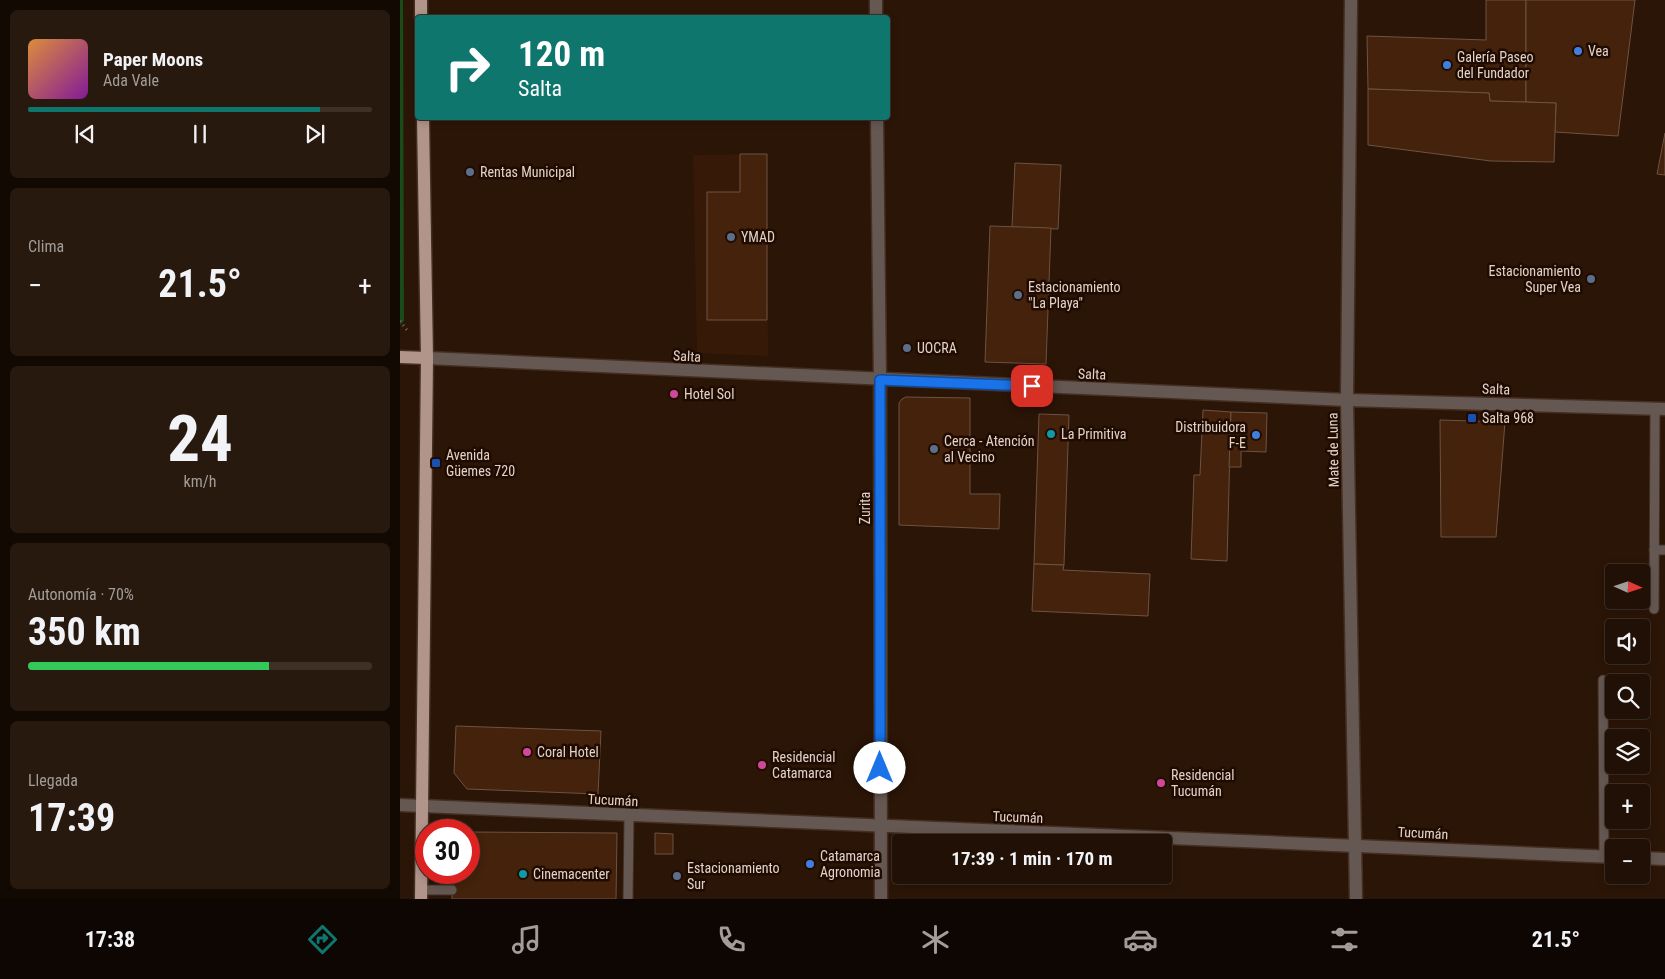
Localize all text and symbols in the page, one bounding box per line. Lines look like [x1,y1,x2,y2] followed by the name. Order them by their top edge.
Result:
[518,34,605,75] text: 120 m
[435,35,500,100] icon: right
[1588,43,1609,59] place label: Vea
[1572,45,1584,57] marker: Vea
[103,48,203,71] text: Paper Moons
[1457,49,1534,81] place label: Galería Paseo del Fundador
[1441,59,1453,71] marker: Galería Paseo del Fundador
[103,71,159,90] text: Ada Vale
[518,76,562,101] text: Salta
[71,120,99,148] icon: previous
[186,120,214,148] icon: pause
[301,120,329,148] icon: next
[480,164,575,180] place label: Rentas Municipal
[464,166,476,178] marker: Rentas Municipal
[741,229,775,245] place label: YMAD
[725,231,737,243] marker: YMAD
[28,237,64,256] text: Clima
[158,262,242,306] text: 21.5°
[1488,263,1581,295] place label: Estacionamiento Super Vea
[28,269,42,302] text: −
[358,269,372,302] text: +
[1585,273,1597,285] marker: Estacionamiento Super Vea
[1028,279,1121,311] place label: Estacionamiento "La Playa"
[1012,289,1024,301] marker: Estacionamiento "La Playa"
[917,340,957,356] place label: UOCRA
[901,342,913,354] marker: UOCRA
[673,347,701,365] street label: Salta
[1011,365,1053,407] pin
[1078,366,1106,382] street label: Salta
[1018,372,1046,400] icon: arrive
[1482,381,1510,397] street label: Salta
[684,386,734,402] place label: Hotel Sol
[668,388,680,400] marker: Hotel Sol
[167,401,233,477] text: 24
[1482,410,1534,426] place label: Salta 968
[1466,412,1478,424] marker: Salta 968
[1324,413,1342,487] street label: Mate de Luna
[1175,419,1246,451] place label: Distribuidora F-E
[1061,426,1127,442] place label: La Primitiva
[1045,428,1057,440] marker: La Primitiva
[1250,429,1262,441] marker: Distribuidora F-E
[944,433,1035,465] place label: Cerca - Atención al Vecino
[928,443,940,455] marker: Cerca - Atención al Vecino
[446,447,515,479] place label: Avenida Güemes 720
[430,457,442,469] marker: Avenida Güemes 720
[184,472,216,491] text: km/h
[857,492,873,524] street label: Zurita
[1605,564,1650,609] north arrow
[1605,564,1650,884] map controls
[28,585,134,604] text: Autonomía · 70%
[28,610,141,654] text: 350 km
[1605,619,1650,664] button: sound
[1605,674,1650,719] button: search
[1605,729,1650,774] button: layers
[853,741,905,793] position arrow
[537,744,599,760] place label: Coral Hotel
[521,746,533,758] marker: Coral Hotel
[772,749,835,781] place label: Residencial Catamarca
[756,759,768,771] marker: Residencial Catamarca
[1171,767,1234,799] place label: Residencial Tucumán
[28,771,78,790] text: Llegada
[1155,777,1167,789] marker: Residencial Tucumán
[1605,784,1650,829] button: +
[587,791,639,809] street label: Tucumán
[28,796,115,840] text: 17:39
[992,808,1044,826] street label: Tucumán
[415,819,480,884] speed limit sign: 30
[1397,824,1449,842] street label: Tucumán
[1605,839,1650,884] button: −
[951,847,1113,870] text: 17:39 · 1 min · 170 m
[820,848,880,880] place label: Catamarca Agronomia
[804,858,816,870] marker: Catamarca Agronomia
[687,860,780,892] place label: Estacionamiento Sur
[533,866,610,882] place label: Cinemacenter
[517,868,529,880] marker: Cinemacenter
[671,870,683,882] marker: Estacionamiento Sur
[305,922,340,957] icon: directions
[509,922,544,957] icon: music
[714,922,749,957] icon: phone
[918,922,953,957] icon: climate
[1123,922,1158,957] icon: car
[1327,922,1362,957] icon: filters
[85,927,135,952] text: 17:38
[1532,927,1580,952] text: 21.5°

